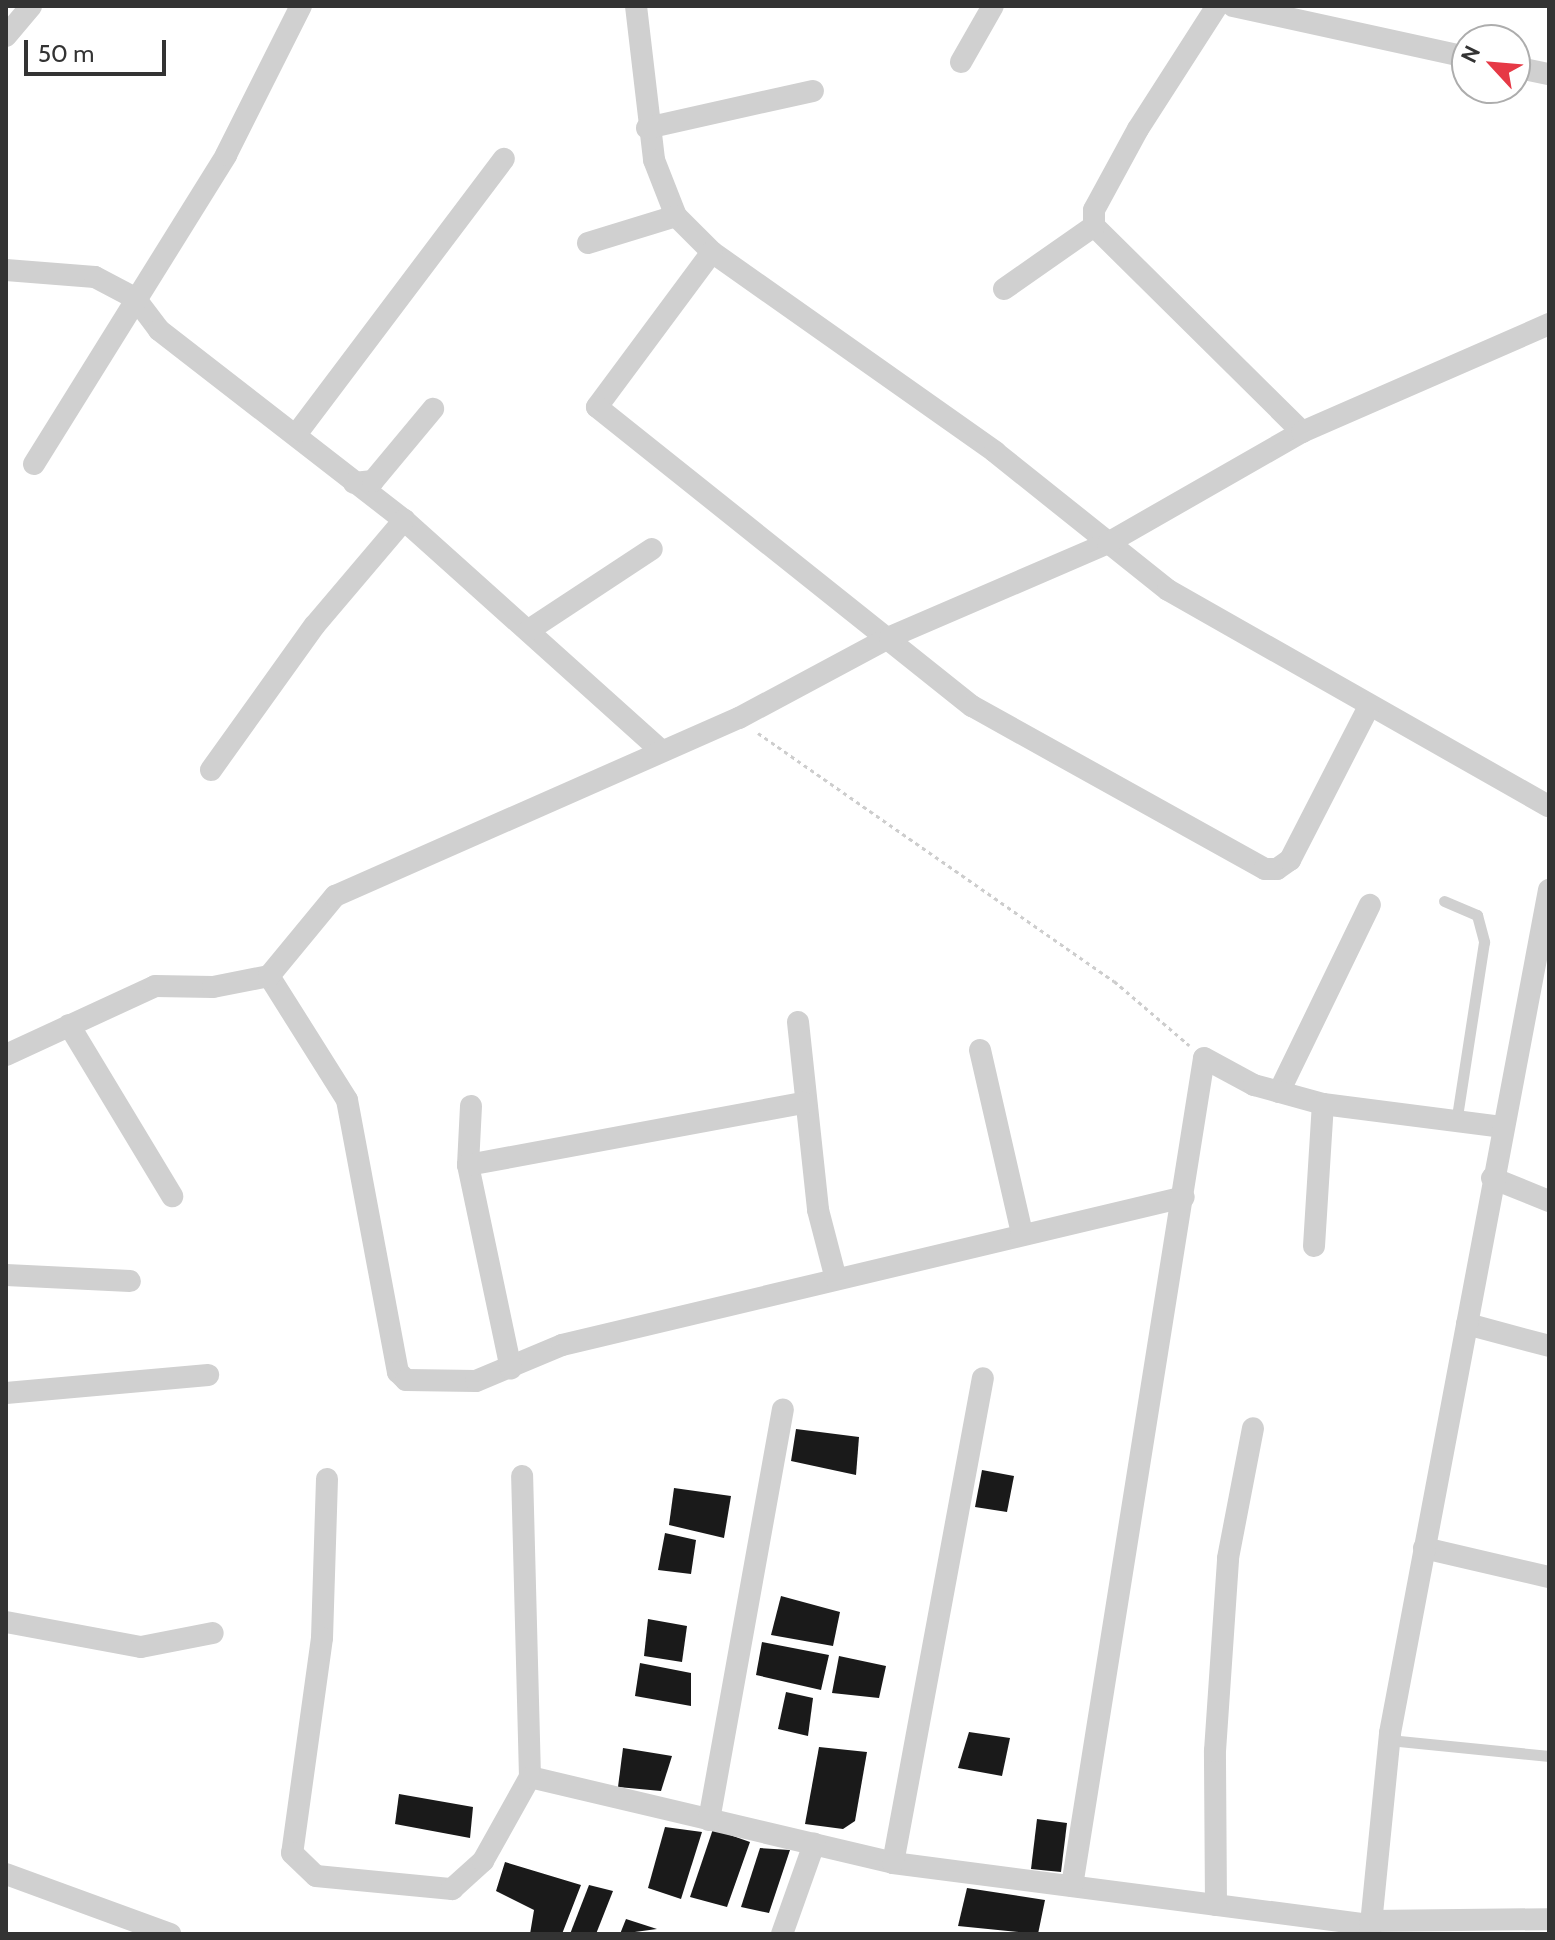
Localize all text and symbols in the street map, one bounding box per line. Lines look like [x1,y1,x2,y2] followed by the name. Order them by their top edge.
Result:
[28,24,170,74] scale bar
[1451,24,1531,104] north arrow
[38,39,94,68] text: 50 m
[1455,41,1486,67] text: N

